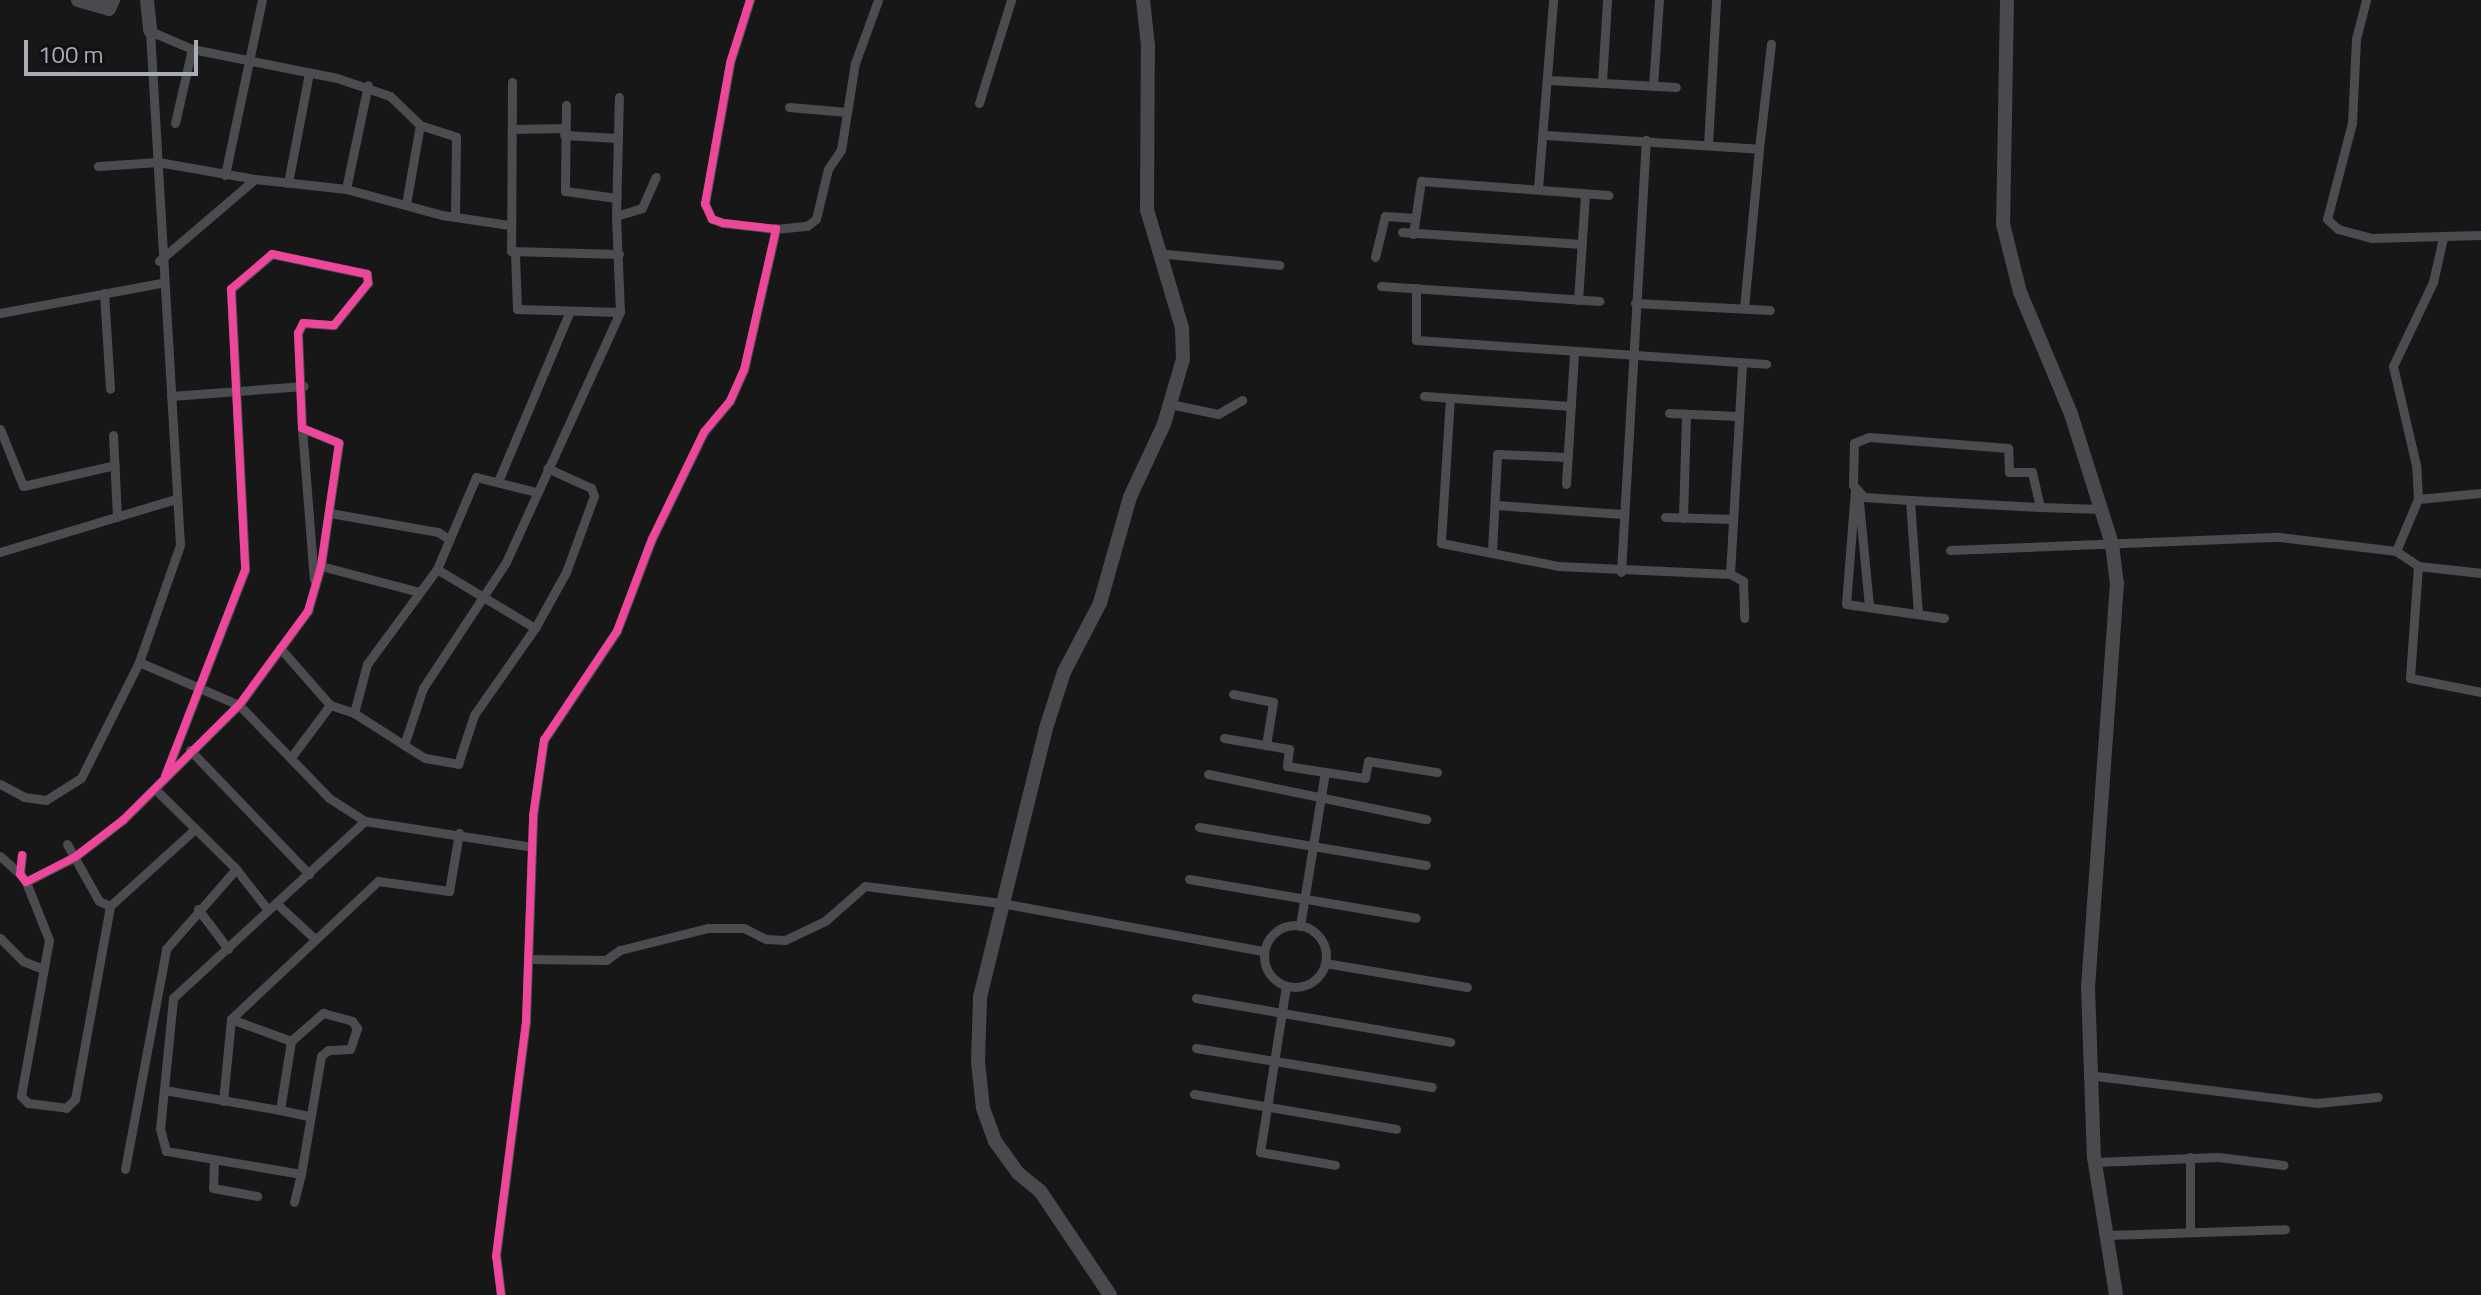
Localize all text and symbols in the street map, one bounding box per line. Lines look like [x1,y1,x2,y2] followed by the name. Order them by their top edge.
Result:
[28,24,202,74] scale bar
[38,36,104,72] text: 100 m

